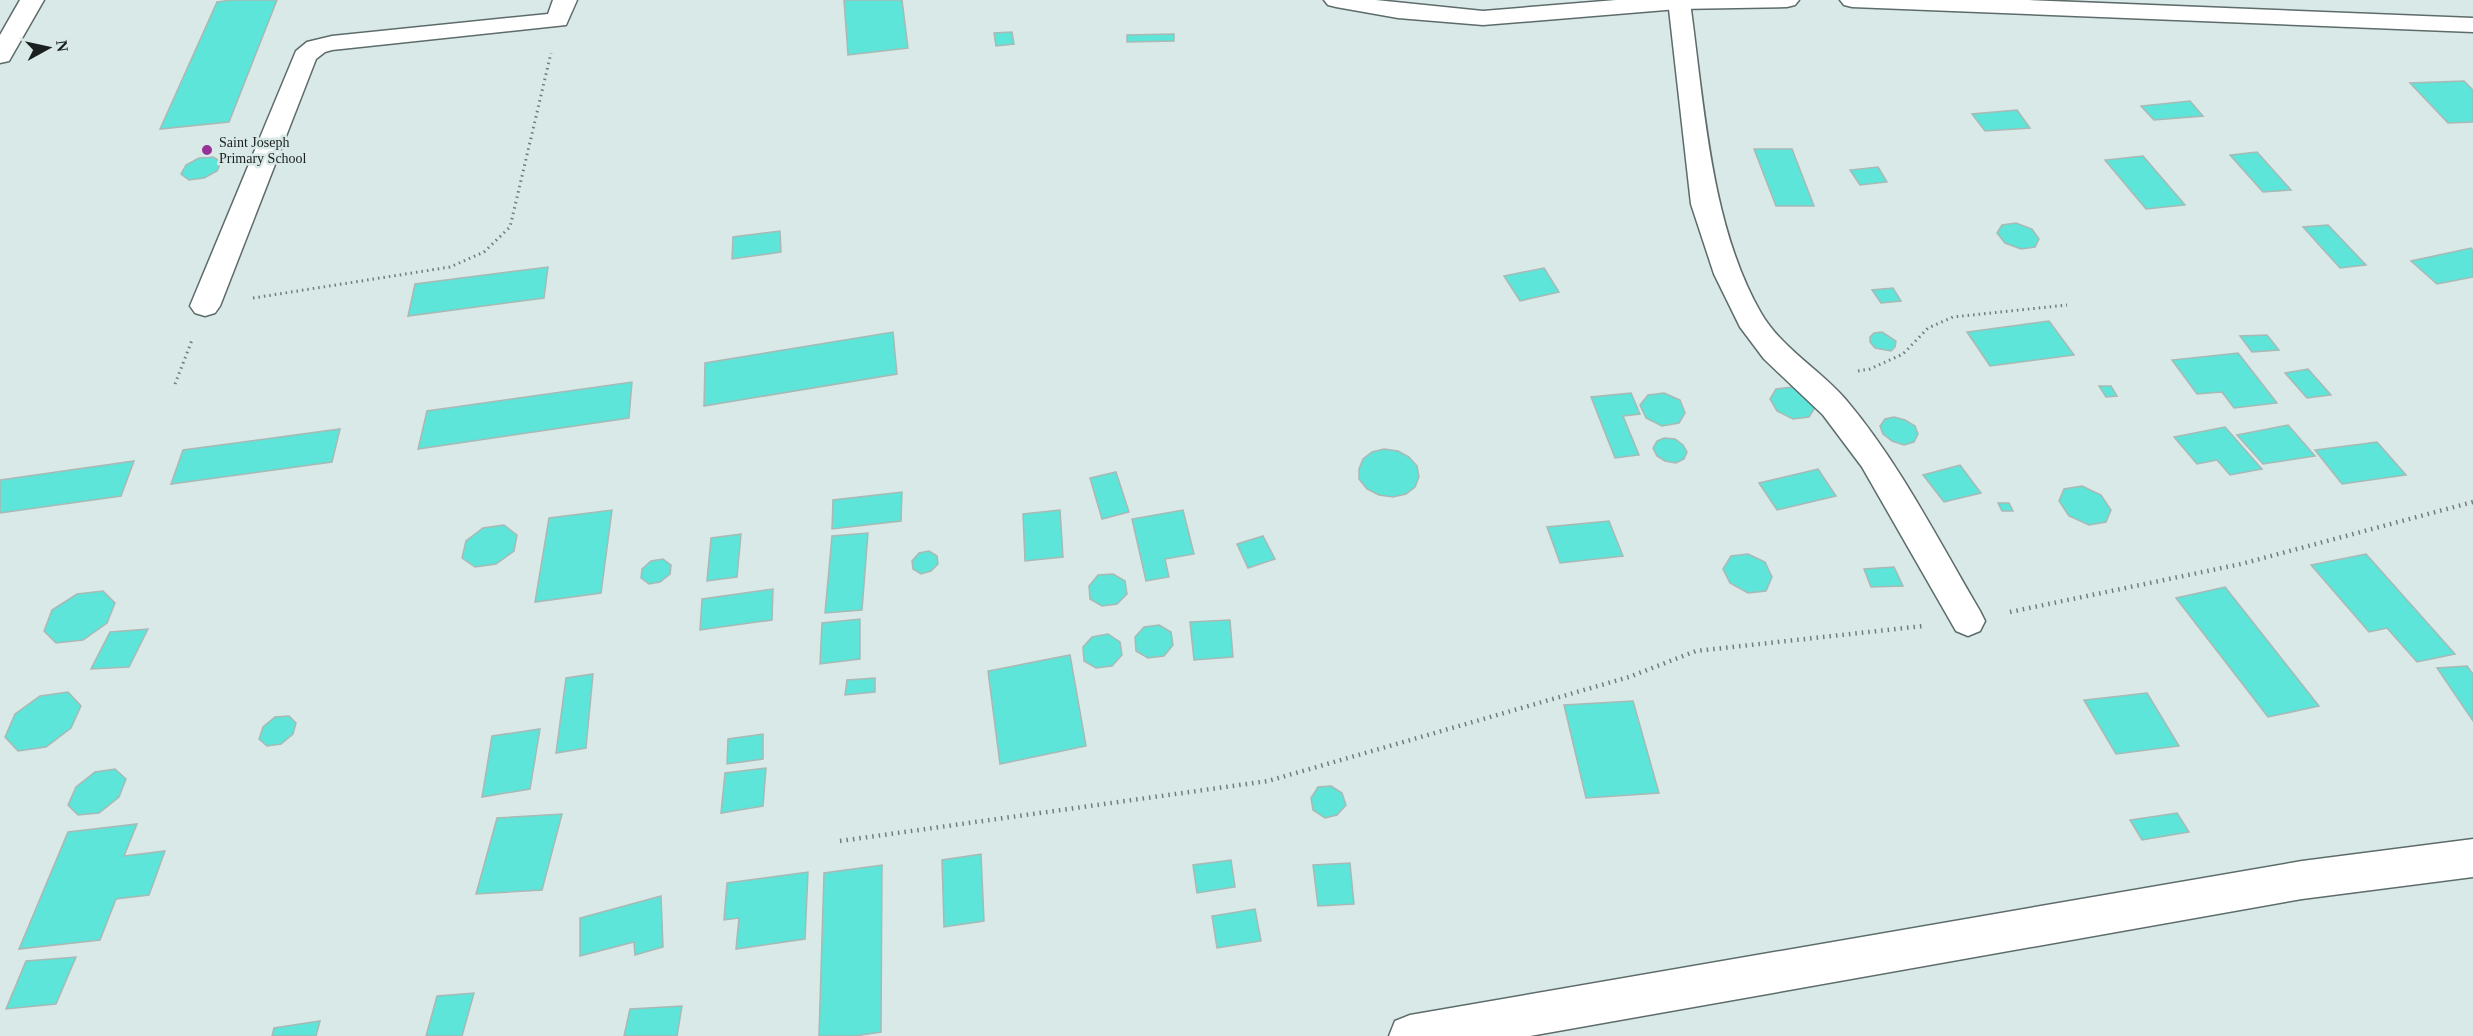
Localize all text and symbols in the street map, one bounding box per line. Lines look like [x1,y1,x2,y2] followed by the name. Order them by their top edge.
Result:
[18,18,78,78] north arrow
[53,39,72,53] text: N
[219,135,307,166] place label: Saint Joseph Primary School
[200,143,214,157] marker: Saint Joseph Primary School

